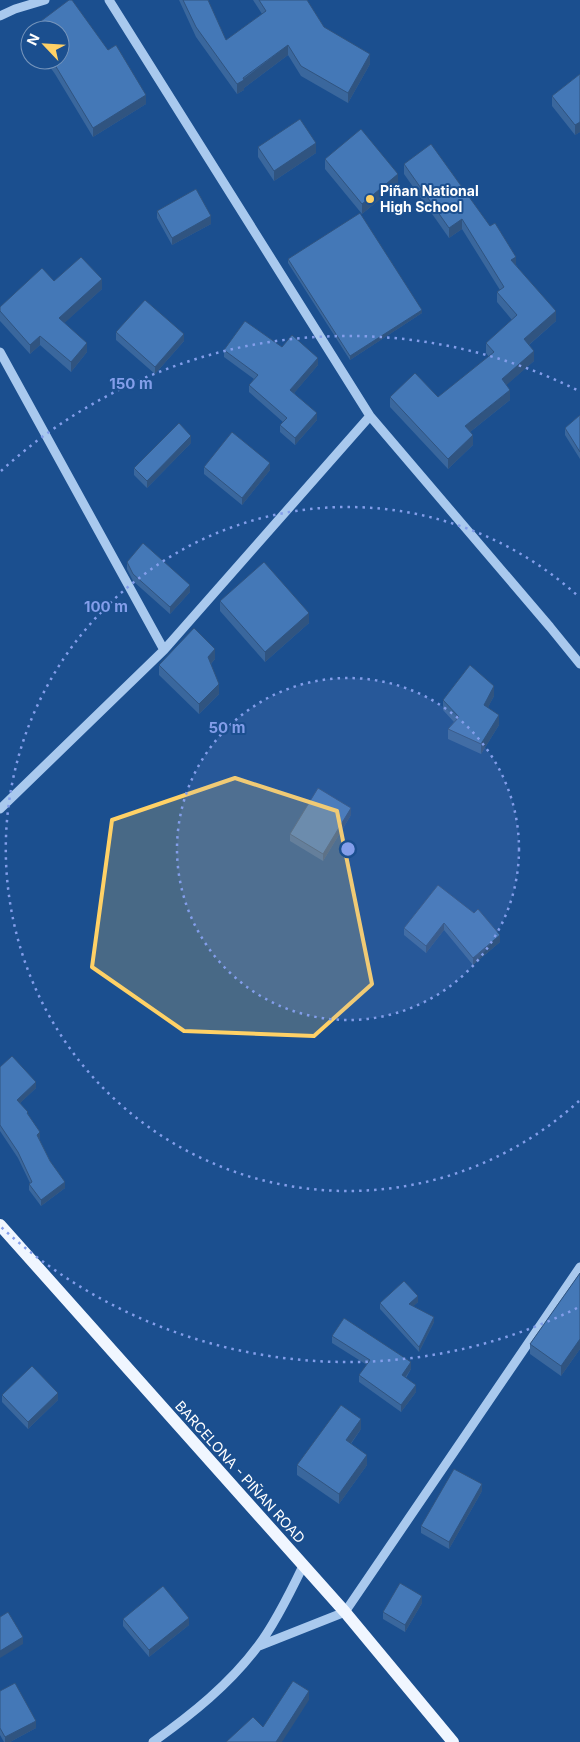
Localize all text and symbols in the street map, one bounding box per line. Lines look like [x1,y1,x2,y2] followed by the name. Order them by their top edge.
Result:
[20,20,70,70] north arrow
[23,31,43,48] text: N
[380,182,479,215] place label: Piñan National High School
[364,193,376,205] marker: Piñan National High School
[109,374,153,393] text: 150 m
[84,597,128,616] text: 100 m
[209,718,245,737] text: 50 m
[339,840,357,858] centre of rings
[172,1397,309,1546] street label: BARCELONA - PIÑAN ROAD

